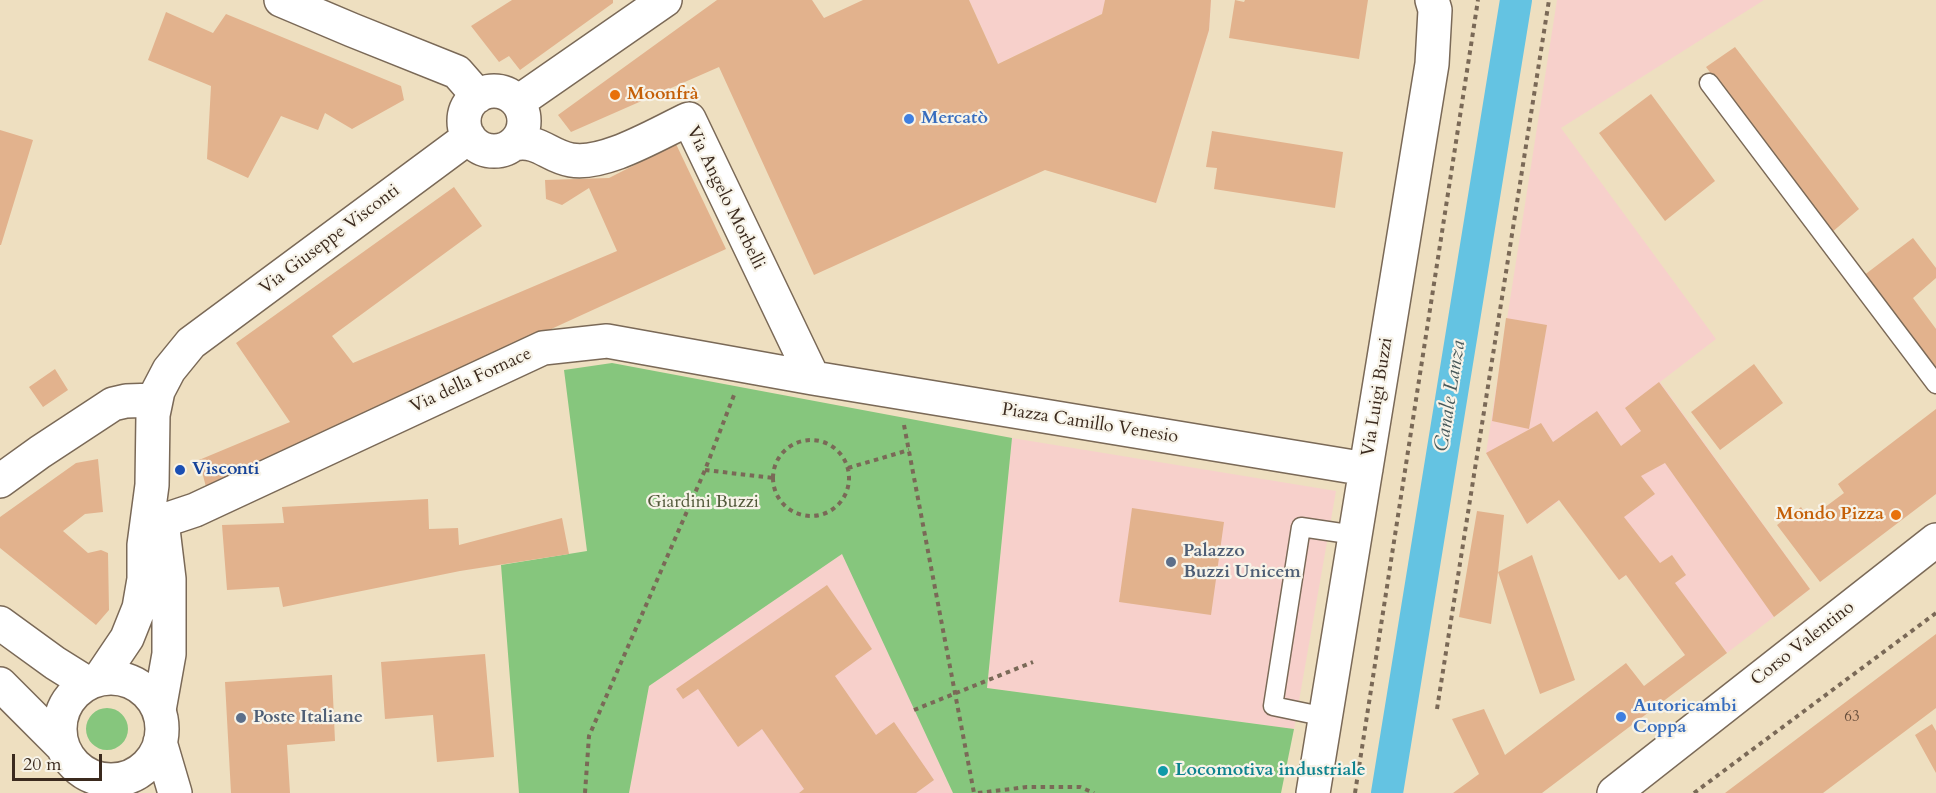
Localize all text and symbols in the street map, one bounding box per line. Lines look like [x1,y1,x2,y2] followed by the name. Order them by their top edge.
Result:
[627,84,699,106] place label: Moonfrà
[608,88,622,102] marker: Moonfrà
[921,108,988,130] place label: Mercatò
[902,112,916,126] marker: Mercatò
[681,123,769,273] street label: Via Angelo Morbelli
[256,180,404,300] street label: Via Giuseppe Visconti
[1358,336,1398,458] street label: Via Luigi Buzzi
[1430,339,1472,453] water label: Canale Lanza
[407,343,535,419] street label: Via della Fornace
[1000,399,1180,449] street label: Piazza Camillo Venesio
[192,459,260,481] place label: Visconti
[173,463,187,477] marker: Visconti
[647,492,759,514] park label: Giardini Buzzi
[1776,504,1884,526] place label: Mondo Pizza
[1889,508,1903,522] marker: Mondo Pizza
[1183,541,1301,584] place label: Palazzo Buzzi Unicem
[1164,555,1178,569] marker: Palazzo Buzzi Unicem
[1747,597,1859,691] street label: Corso Valentino
[1633,696,1737,738] place label: Autoricambi Coppa
[253,707,363,729] place label: Poste Italiane
[1844,709,1860,727] house number: 63
[1614,710,1628,724] marker: Autoricambi Coppa
[234,711,248,725] marker: Poste Italiane
[15,742,105,780] scale bar
[23,752,62,777] text: 20 m
[1175,760,1366,782] place label: Locomotiva industriale
[1156,764,1170,778] marker: Locomotiva industriale

